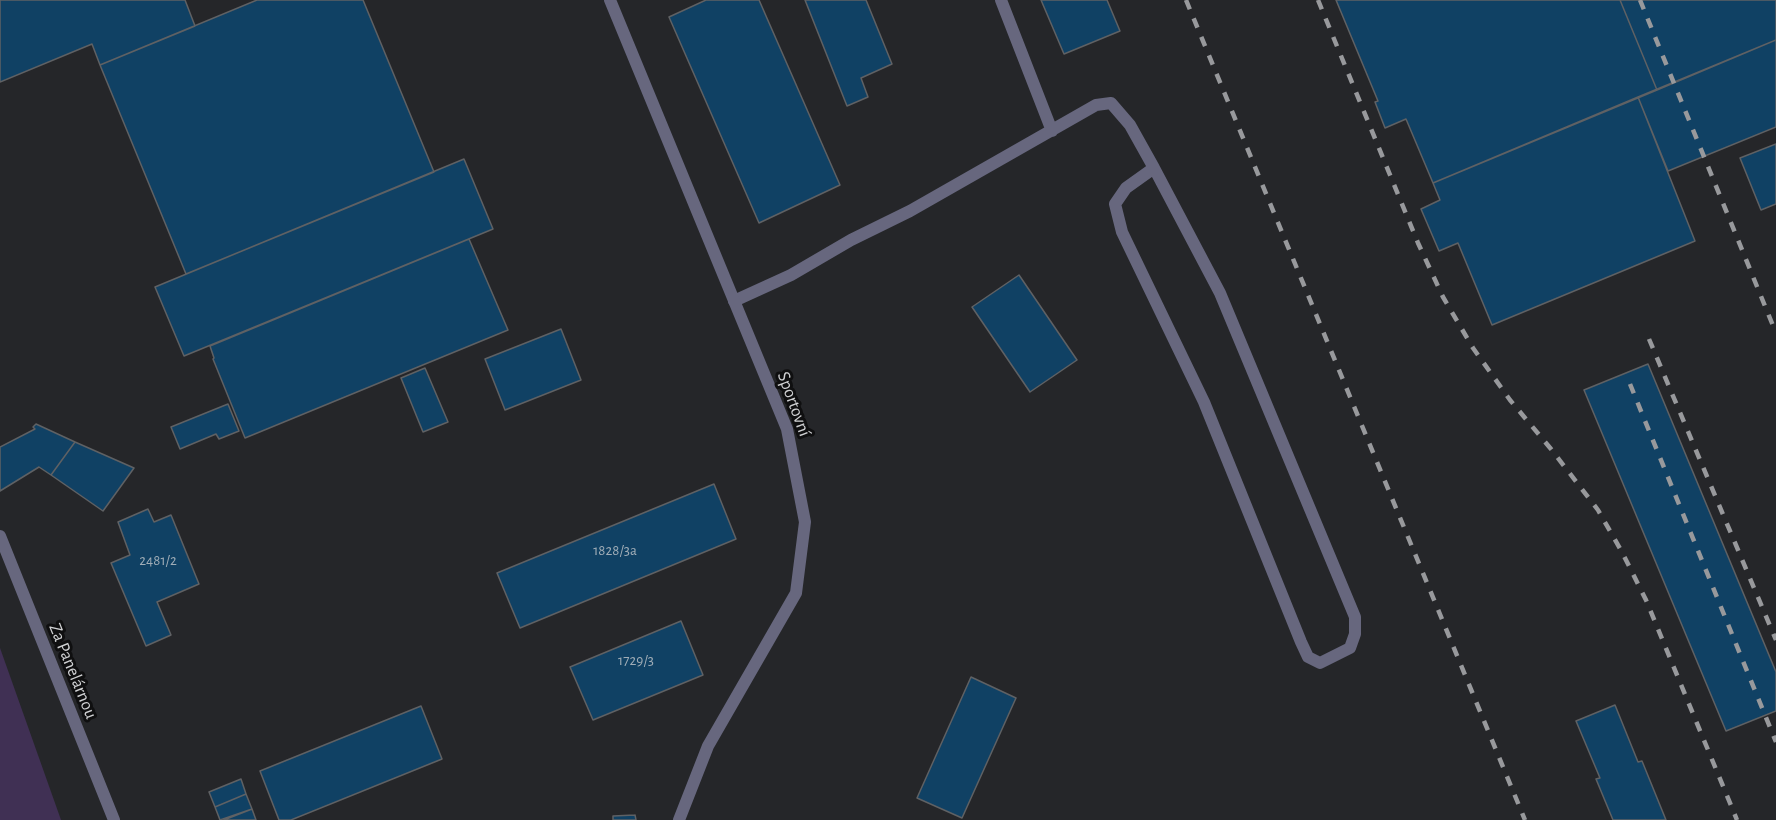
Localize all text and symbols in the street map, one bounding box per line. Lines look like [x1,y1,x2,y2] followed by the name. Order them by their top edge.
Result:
[772,369,816,439] street label: Sportovní
[593,541,637,559] house number: 1828/3a
[139,551,177,569] house number: 2481/2
[44,620,102,722] street label: Za Panelárnou
[618,651,654,669] house number: 1729/3

